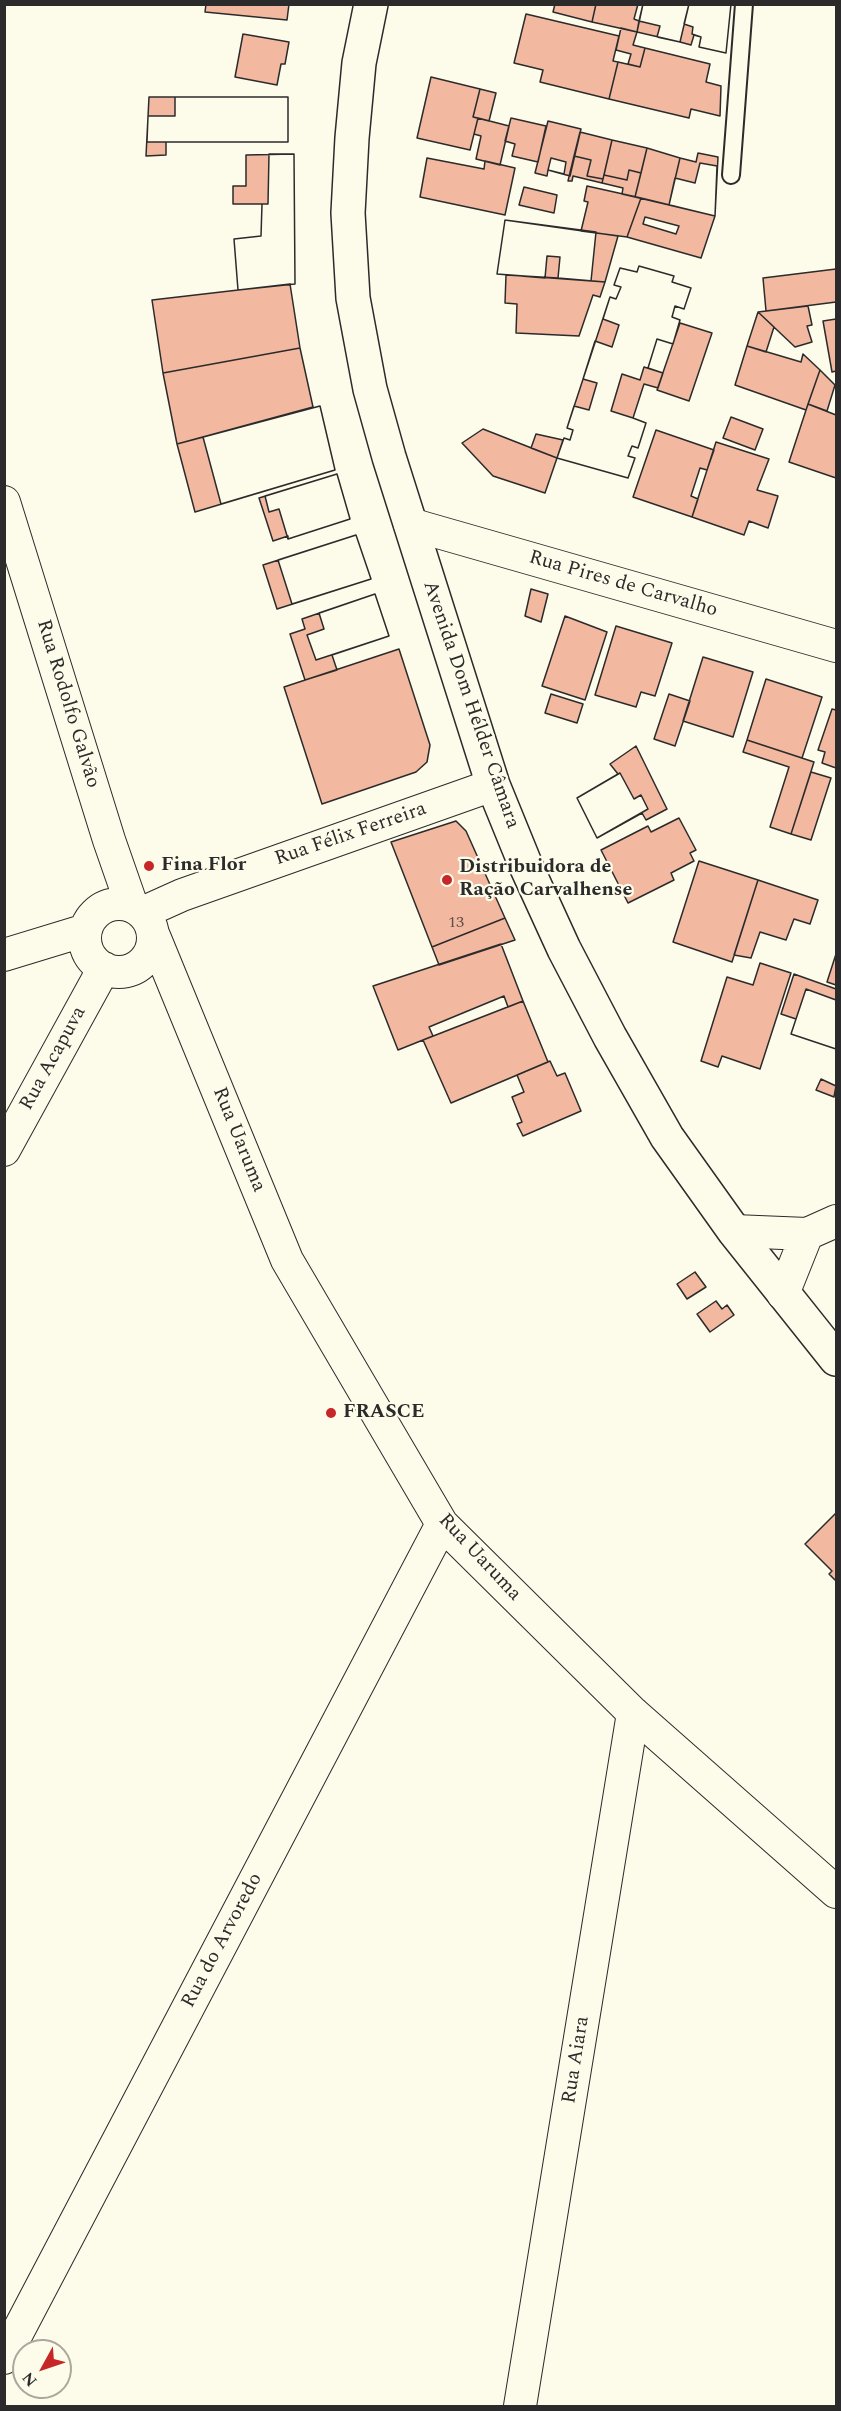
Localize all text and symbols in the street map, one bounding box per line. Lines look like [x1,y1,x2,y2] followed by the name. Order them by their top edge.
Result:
[526,547,720,623] street label: Rua Pires de Carvalho
[416,578,524,832] street label: Avenida Dom Hélder Câmara
[30,617,104,791] street label: Rua Rodolfo Galvão
[272,798,430,872] street label: Rua Félix Ferreira
[161,854,246,878] place label: Fina Flor
[459,856,632,903] place label: Distribuidora de Ração Carvalhense
[142,859,156,873] marker: Fina Flor
[440,873,454,887] marker: Distribuidora de Ração Carvalhense
[448,914,464,934] house number: 13
[16,1003,92,1115] street label: Rua Acapuva
[206,1084,270,1196] street label: Rua Uaruma
[343,1401,425,1425] place label: FRASCE
[324,1406,338,1420] marker: FRASCE
[432,1509,526,1607] street label: Rua Uaruma
[177,1870,269,2012] street label: Rua do Arvoredo
[558,2015,596,2105] street label: Rua Aiara
[12,2339,72,2399] north arrow
[16,2367,43,2392] text: N

